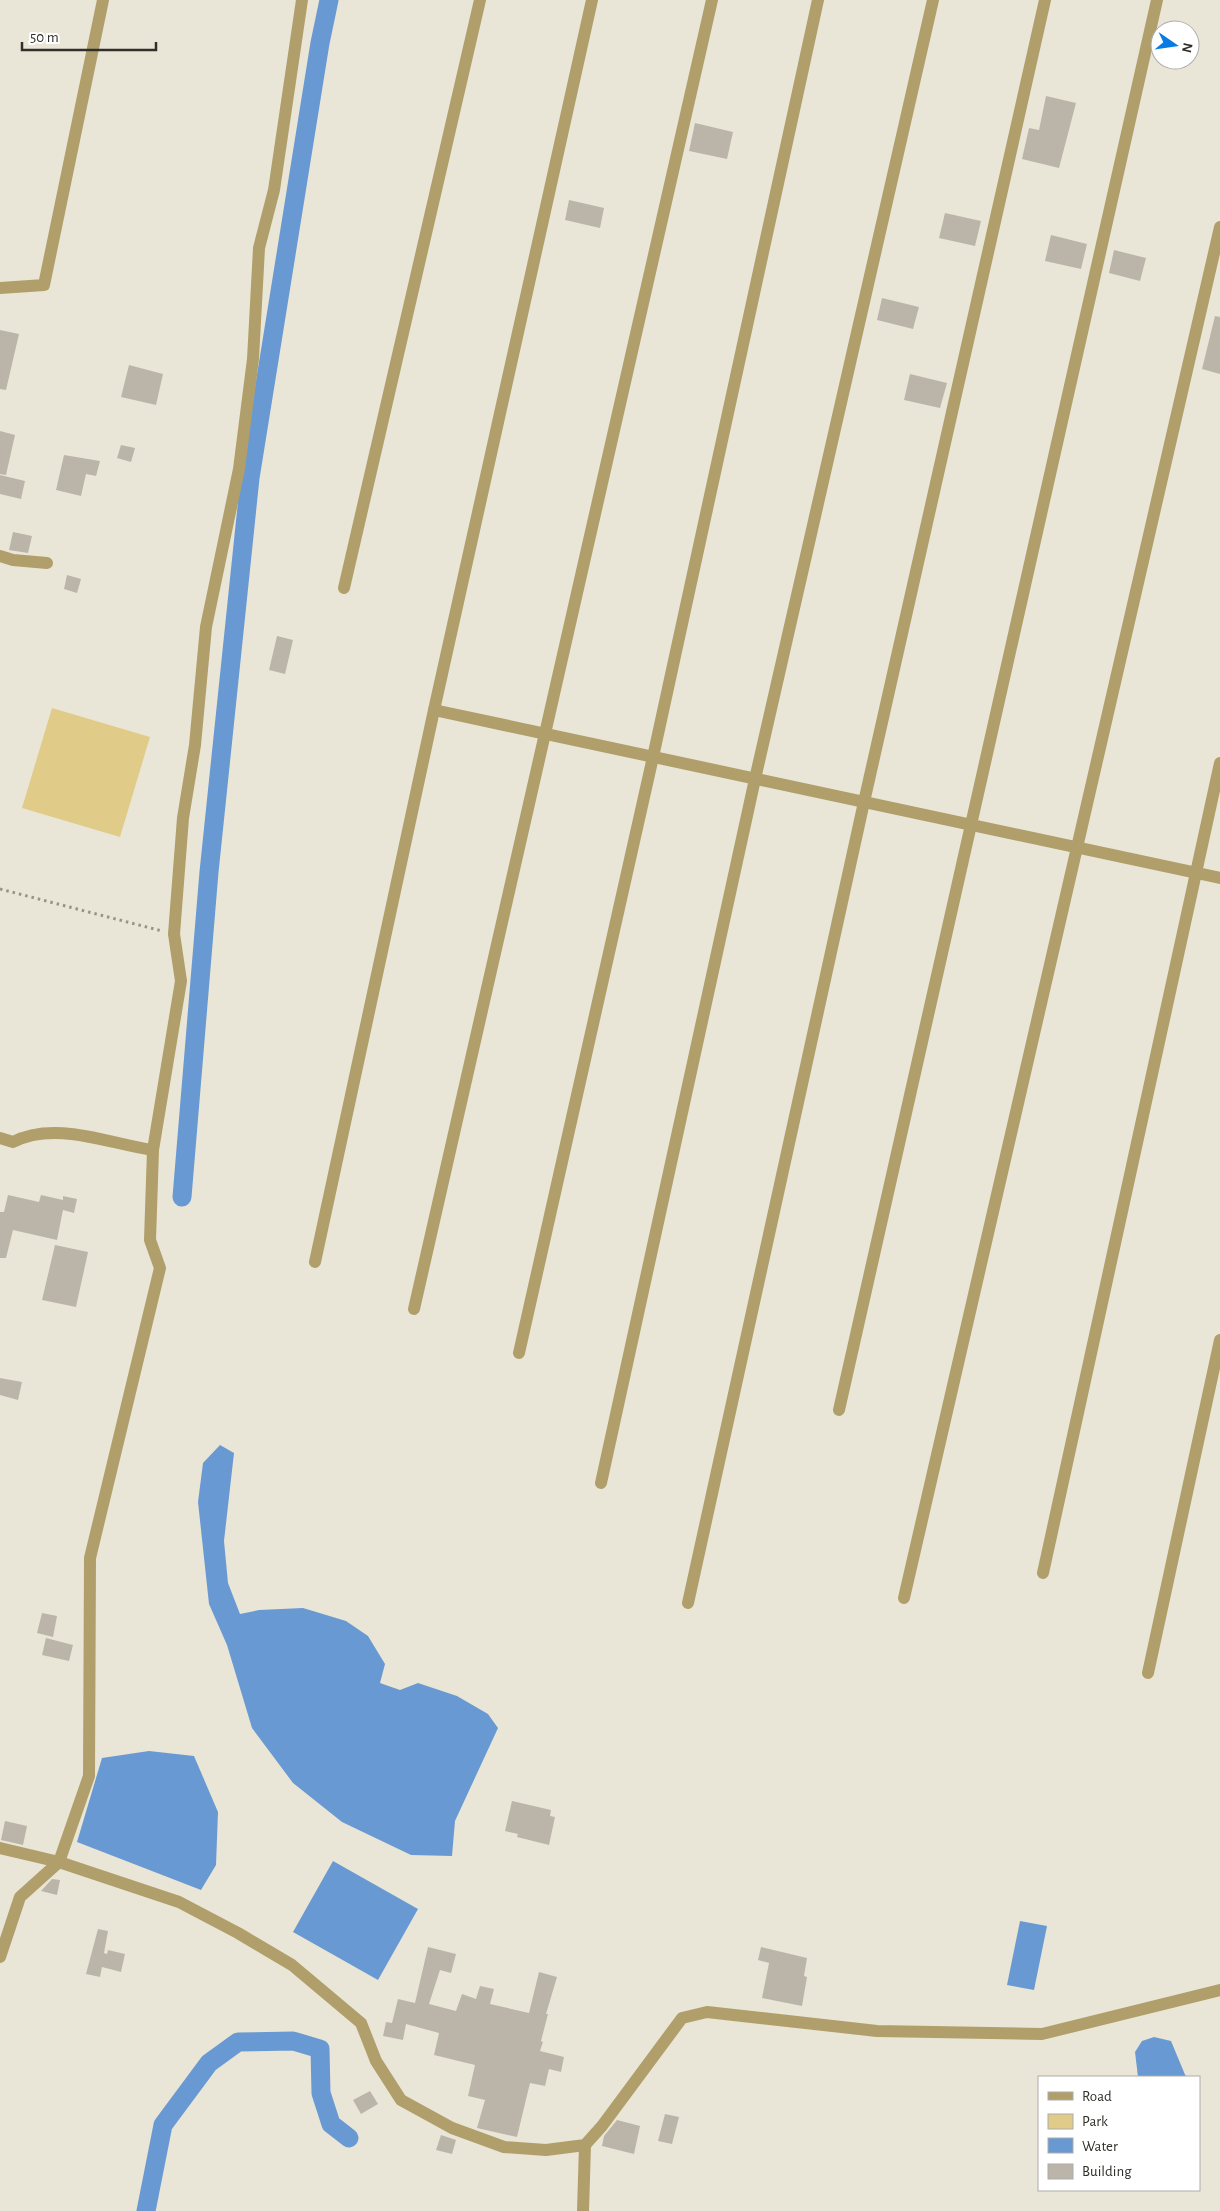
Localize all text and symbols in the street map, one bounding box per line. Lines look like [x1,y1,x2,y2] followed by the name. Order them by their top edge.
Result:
[22,20,156,52] scale bar
[1150,20,1200,70] north arrow
[30,30,59,45] text: 50 m
[1179,41,1195,54] text: N
[1038,2076,1200,2191] legend
[1082,2089,1112,2104] text: Road
[1082,2114,1108,2129] text: Park
[1082,2139,1118,2154] text: Water
[1082,2164,1132,2179] text: Building

